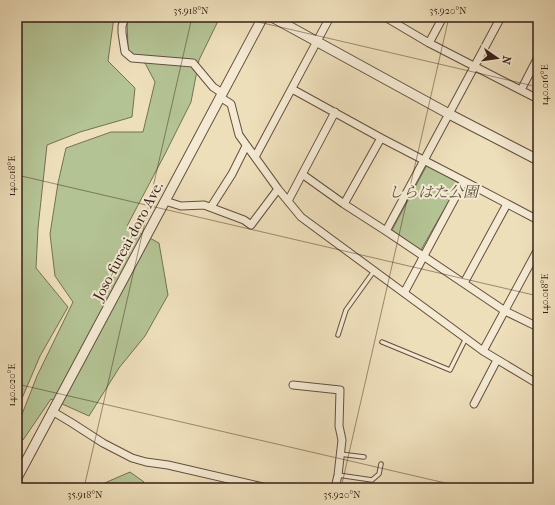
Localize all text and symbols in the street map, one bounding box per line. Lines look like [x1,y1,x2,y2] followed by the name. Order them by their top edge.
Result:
[173,5,209,17] text: 35.918°N
[429,5,467,17] text: 35.920°N
[477,38,517,78] north arrow
[499,55,514,66] text: N
[539,64,551,106] text: 140.016°E
[6,156,18,196] text: 140.018°E
[89,178,167,304] street label: Joso-fureai-doro Ave.
[388,183,481,201] park label: しらはた公園
[539,274,551,314] text: 140.018°E
[6,364,18,406] text: 140.020°E
[67,489,103,501] text: 35.918°N
[323,489,361,501] text: 35.920°N

